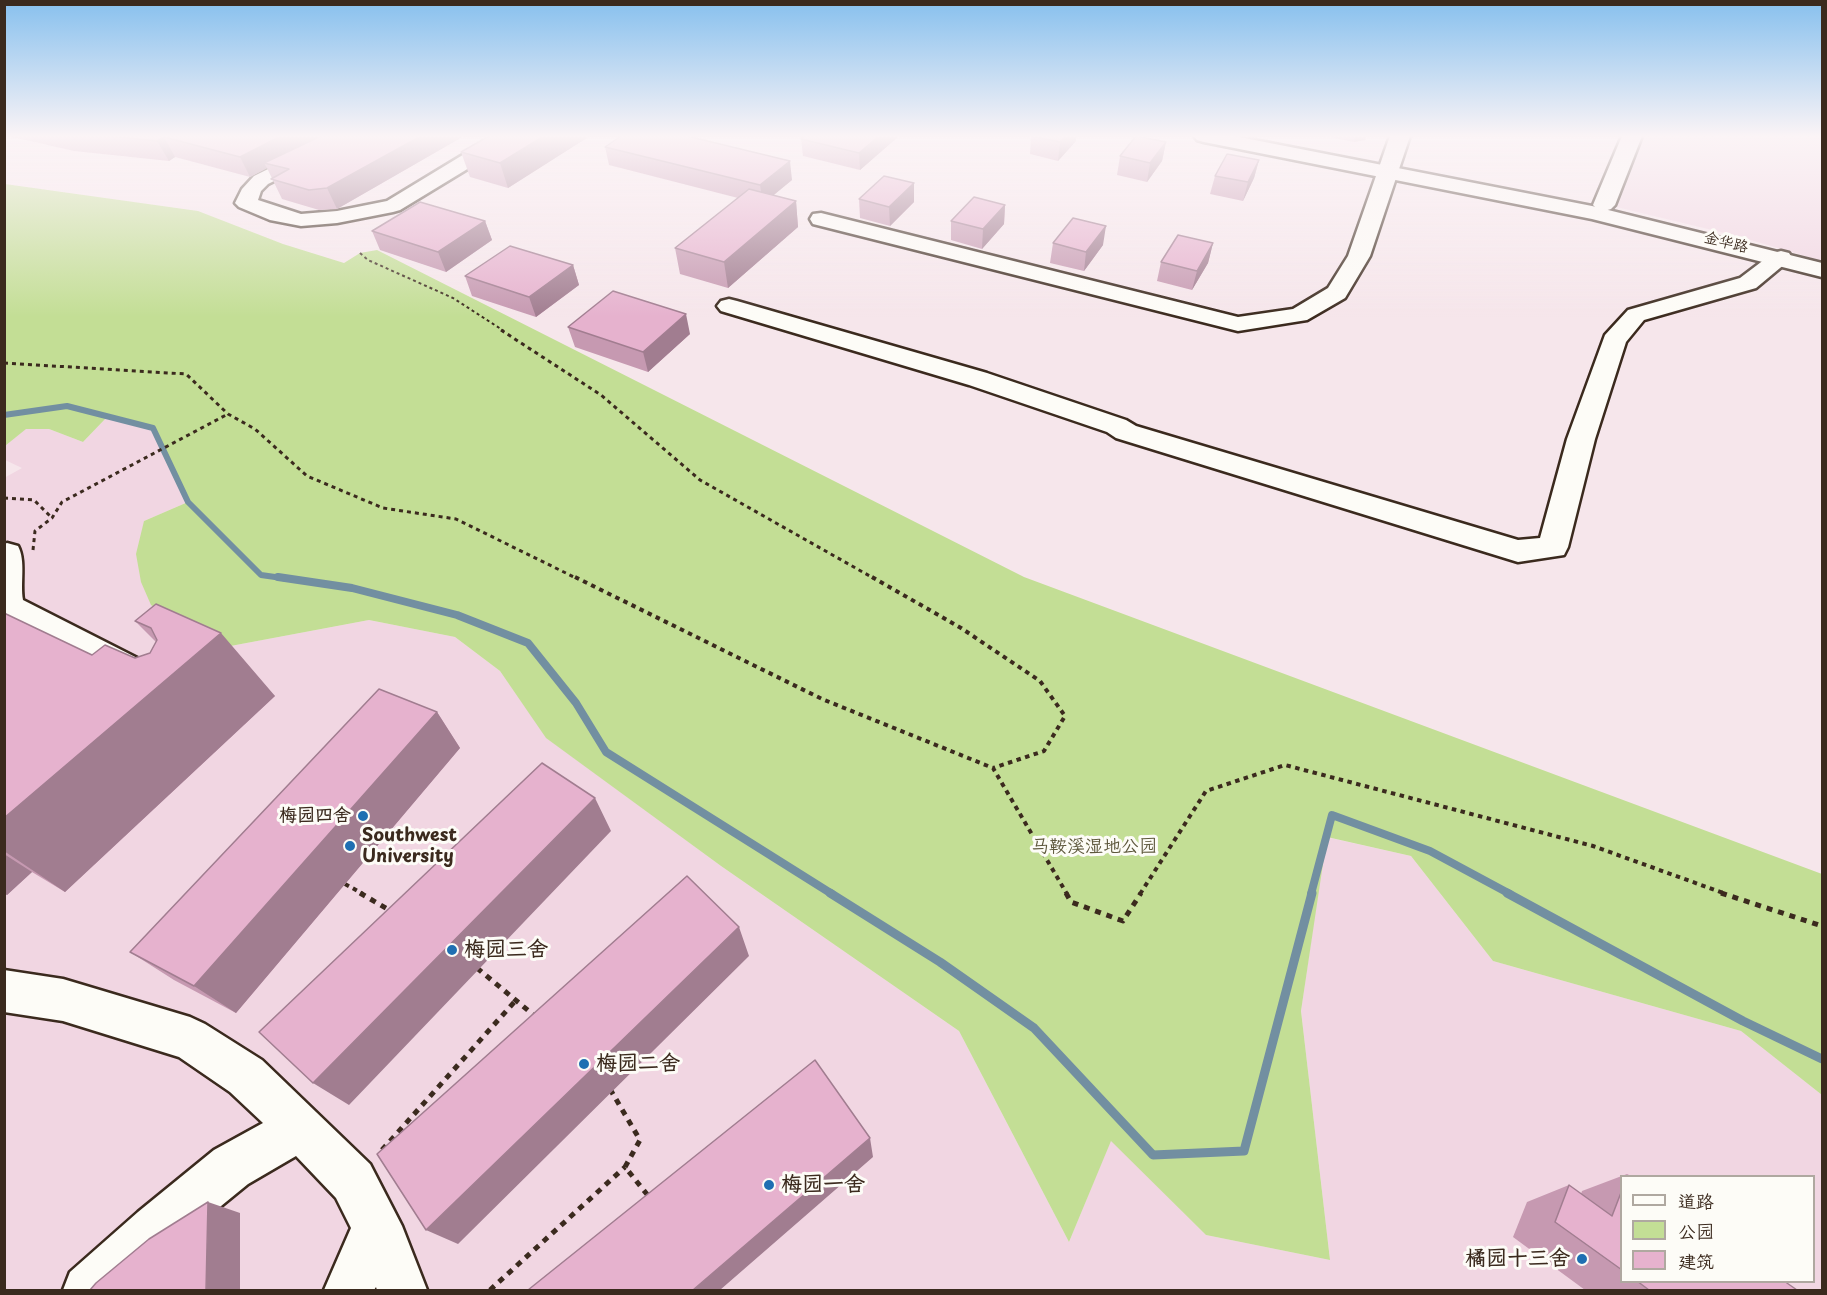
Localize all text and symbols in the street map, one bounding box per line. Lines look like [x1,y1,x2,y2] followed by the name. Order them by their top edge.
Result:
[1702,229,1750,257] street label: 金华路
[279,805,351,827] place label: 梅园四舍
[356,809,370,823] marker: 梅园四舍
[362,825,457,868] place label: Southwest University
[1031,836,1157,858] park label: 马鞍溪湿地公园
[343,839,357,853] marker: Southwest University
[464,937,548,963] place label: 梅园三舍
[445,943,459,957] marker: 梅园三舍
[596,1051,680,1077] place label: 梅园二舍
[577,1057,591,1071] marker: 梅园二舍
[781,1172,865,1198] place label: 梅园一舍
[1620,1175,1815,1283] legend
[762,1178,776,1192] marker: 梅园一舍
[1678,1187,1714,1214] text: 道路
[1678,1217,1714,1244] text: 公园
[1465,1246,1570,1272] place label: 橘园十三舍
[1678,1247,1714,1274] text: 建筑
[1575,1252,1589,1266] marker: 橘园十三舍

